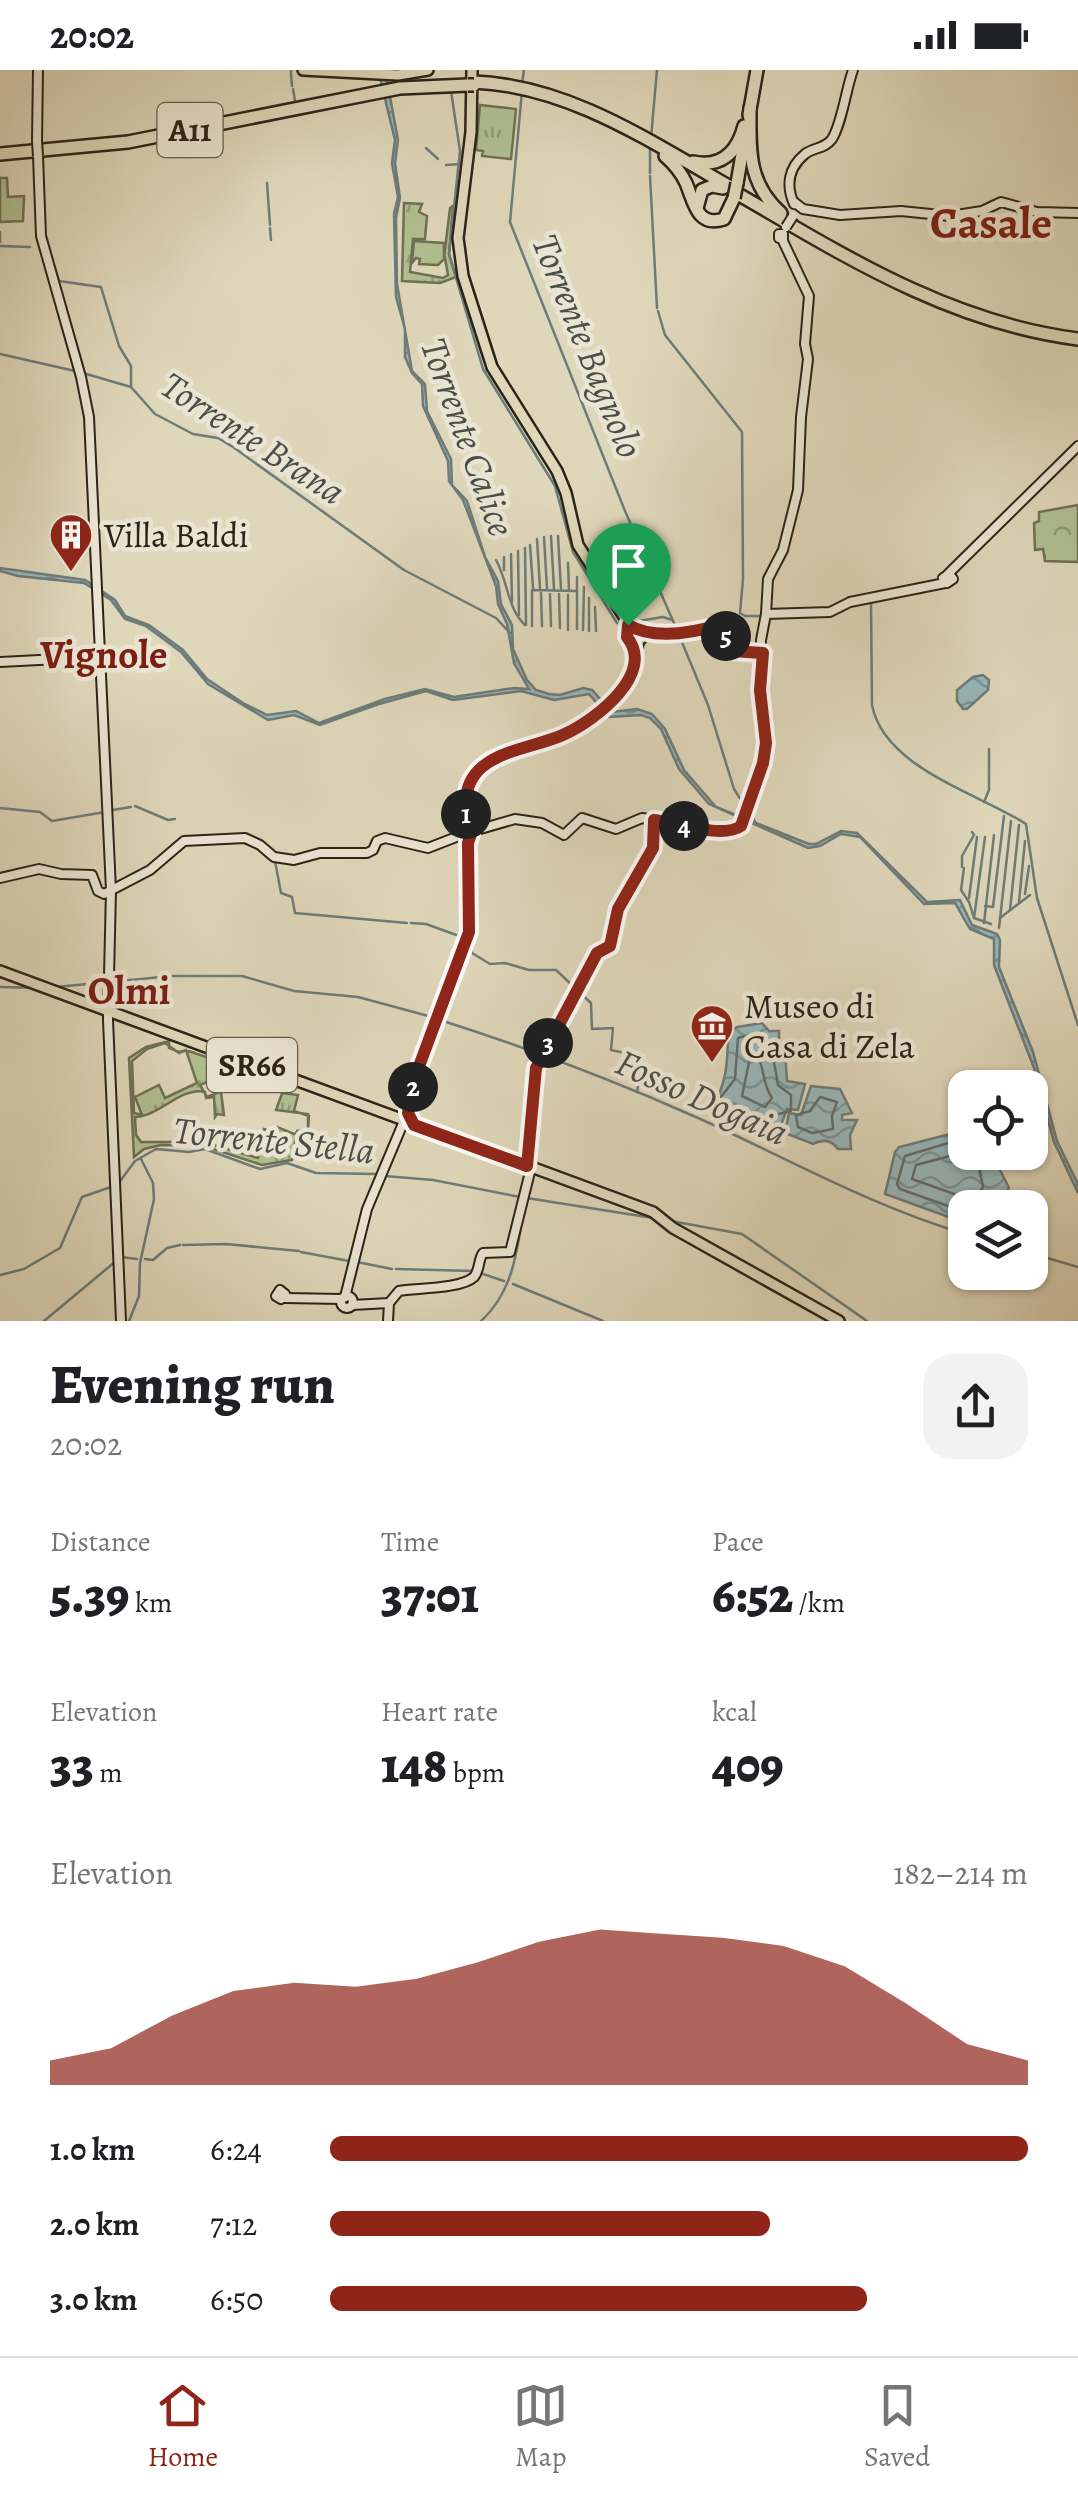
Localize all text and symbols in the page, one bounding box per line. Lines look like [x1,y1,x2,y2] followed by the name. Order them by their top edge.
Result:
[50,9,134,61] text: 20:02
[158,103,222,157] road number: A11
[930,192,1052,254] district label: Casale
[520,226,656,466] water label: Torrente Bagnolo
[408,331,528,543] water label: Torrente Calice
[151,359,355,517] water label: Torrente Brana
[103,511,249,559] place label: Villa Baldi
[48,512,94,573] building icon: Villa Baldi
[586,523,671,626] pin
[601,538,656,593] icon: arrive
[701,611,751,661] pin: 5
[720,617,732,655] text: 5
[39,627,168,682] district label: Vignole
[441,789,491,839] pin: 1
[461,795,471,833] text: 1
[659,801,709,851] pin: 4
[677,807,691,845] text: 4
[88,963,170,1018] district label: Olmi
[744,982,916,1070] place label: Museo di Casa di Zela
[689,1003,735,1064] museum icon: Museo di Casa di Zela
[523,1018,573,1068] pin: 3
[542,1024,554,1062] text: 3
[608,1036,796,1158] water label: Fosso Dogaia
[207,1038,297,1092] road number: SR66
[388,1062,438,1112] pin: 2
[406,1068,420,1106] text: 2
[948,1070,1048,1290] map controls
[948,1070,1048,1170] button: locate
[171,1104,377,1176] water label: Torrente Stella
[948,1190,1048,1290] button: layers
[50,1347,335,1422] text: Evening run
[923,1354,1028,1459] button: share
[50,1422,122,1466] text: 20:02
[50,1523,150,1561] text: Distance
[381,1523,439,1561] text: Time
[712,1523,764,1561] text: Pace
[50,1561,129,1629] text: 5.39
[381,1561,479,1629] text: 37:01
[712,1561,793,1629] text: 6:52
[129,1584,172,1622] text: km
[793,1584,845,1622] text: /km
[50,1693,157,1731] text: Elevation
[381,1693,498,1731] text: Heart rate
[712,1693,757,1731] text: kcal
[50,1731,94,1799] text: 33
[381,1731,447,1799] text: 148
[712,1731,784,1799] text: 409
[94,1754,123,1792] text: m
[447,1754,505,1792] text: bpm
[50,1851,173,1895] text: Elevation
[893,1851,1028,1895] text: 182–214 m
[50,2127,135,2171] text: 1.0 km
[210,2127,262,2171] text: 6:24
[50,2202,139,2246] text: 2.0 km
[210,2202,257,2246] text: 7:12
[50,2277,138,2321] text: 3.0 km
[210,2277,263,2321] text: 6:50
[148,2378,218,2476] tab: Home
[513,2378,568,2476] tab: Map
[864,2378,930,2476] tab: Saved

